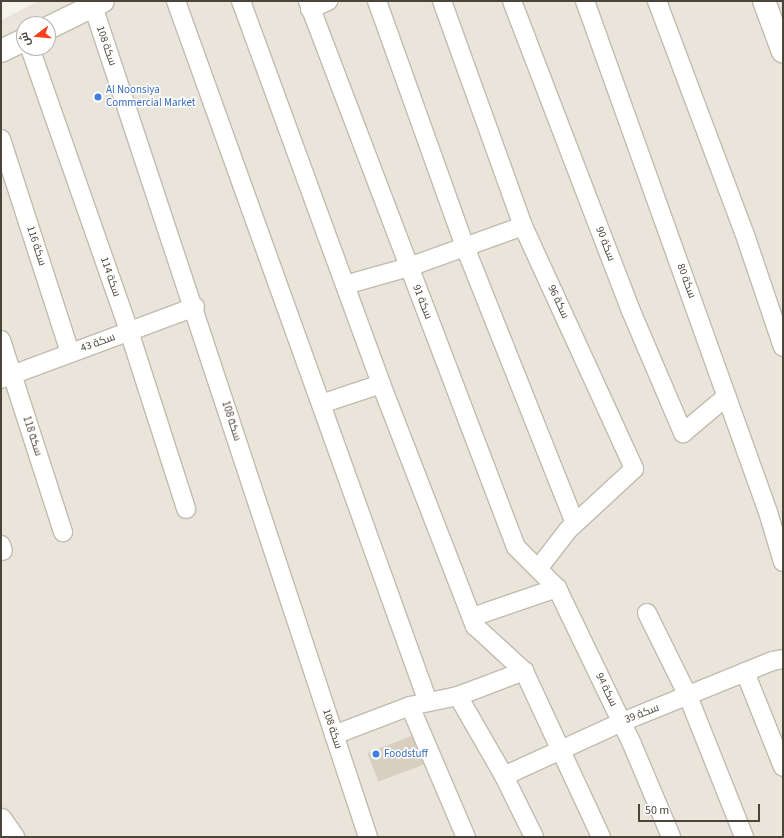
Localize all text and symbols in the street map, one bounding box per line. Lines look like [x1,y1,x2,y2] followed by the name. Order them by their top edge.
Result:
[16,16,56,56] north arrow
[93,24,119,68] street label: سكة 108
[16,30,34,48] text: ش
[106,84,196,110] place label: Al Noonsiya Commercial Market
[93,92,103,102] marker: Al Noonsiya Commercial Market
[23,224,49,268] street label: سكة 116
[592,225,618,263] street label: سكة 90
[97,255,123,299] street label: سكة 114
[674,262,698,300] street label: سكة 80
[409,283,435,321] street label: سكة 91
[544,283,572,321] street label: سكة 96
[79,331,117,355] street label: سكة 43
[218,399,244,443] street label: سكة 108
[19,414,45,458] street label: سكة 118
[592,671,620,709] street label: سكة 94
[623,701,661,727] street label: سكة 39
[319,707,345,751] street label: سكة 108
[384,747,428,761] place label: Foodstuff
[371,749,381,759] marker: Foodstuff
[640,796,762,822] scale bar
[645,802,669,819] text: 50 m

